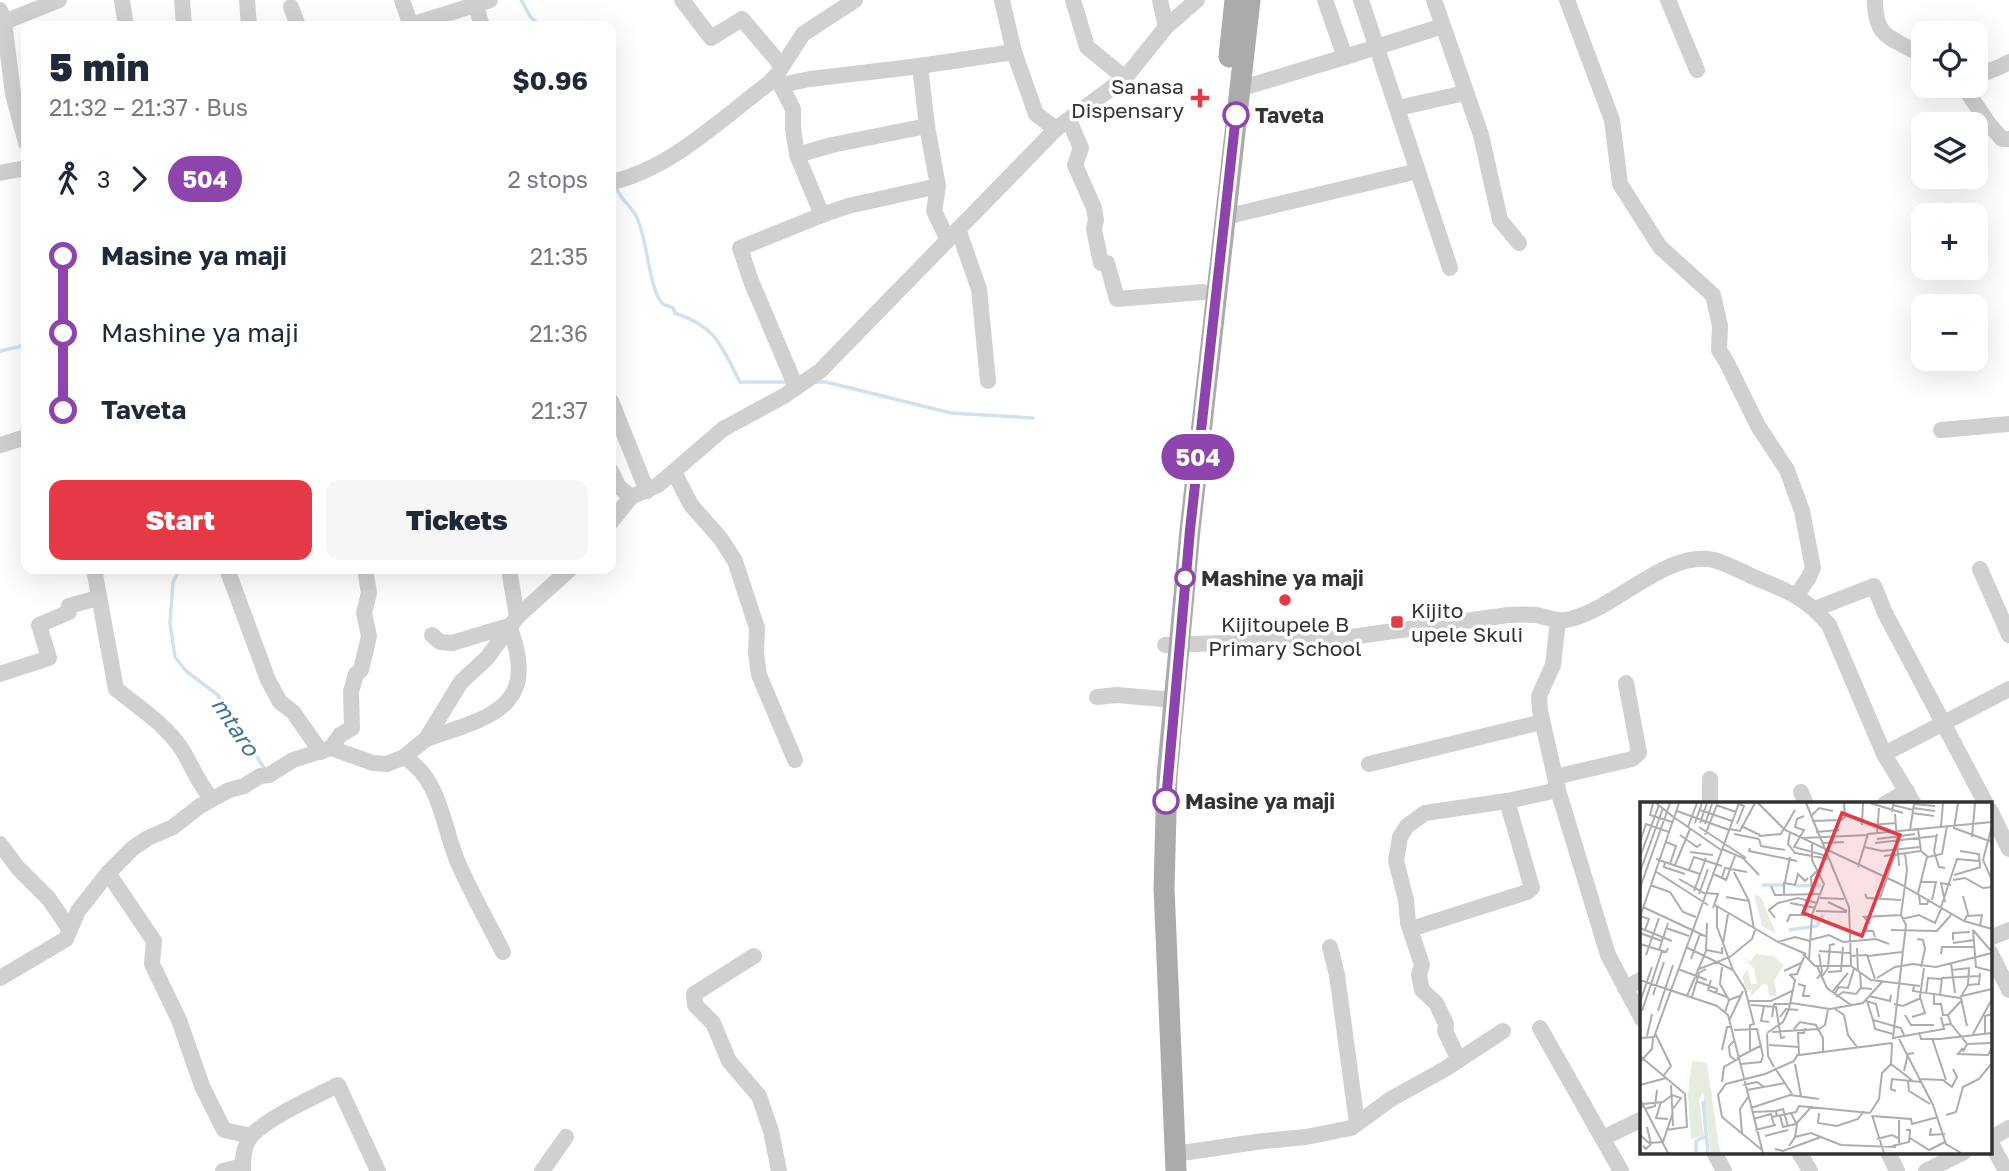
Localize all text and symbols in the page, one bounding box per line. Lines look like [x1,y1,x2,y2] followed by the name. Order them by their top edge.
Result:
[1911,21,1988,371] map controls
[1911,21,1988,98] button: locate
[49,44,149,89] text: 5 min
[512,65,588,96] text: $0.96
[1071,73,1184,123] place label: Sanasa Dispensary
[1190,88,1210,108] marker: Sanasa Dispensary
[49,93,248,121] text: 21:32 – 21:37 · Bus
[1223,102,1249,128] marker: Taveta
[1255,102,1324,128] place label: Taveta
[1911,112,1988,189] button: layers
[49,160,87,198] icon: walk
[120,160,158,198] icon: forward
[182,164,228,193] text: 504
[97,165,110,193] text: 3
[507,165,588,193] text: 2 stops
[1911,203,1988,280] button: +
[101,240,287,271] text: Masine ya maji
[530,242,588,270] text: 21:35
[1911,294,1988,371] button: −
[101,317,299,348] text: Mashine ya maji
[529,319,588,347] text: 21:36
[101,394,186,425] text: Taveta
[531,396,588,424] text: 21:37
[1158,434,1238,480] line badge: 504
[1175,442,1221,471] text: 504
[49,480,312,560] button: Start
[326,480,588,560] button: Tickets
[1201,565,1364,591] place label: Mashine ya maji
[1175,568,1195,588] marker: Mashine ya maji
[1277,592,1293,608] marker: Kijitoupele B Primary School
[1411,597,1523,647] place label: Kijito upele Skuli
[1208,611,1362,661] place label: Kijitoupele B Primary School
[1389,614,1405,630] marker: Kijito upele Skuli
[206,691,266,762] water label: mtaro
[1153,788,1179,814] marker: Masine ya maji
[1185,788,1335,814] place label: Masine ya maji
[1640,802,1992,1154] inset map

